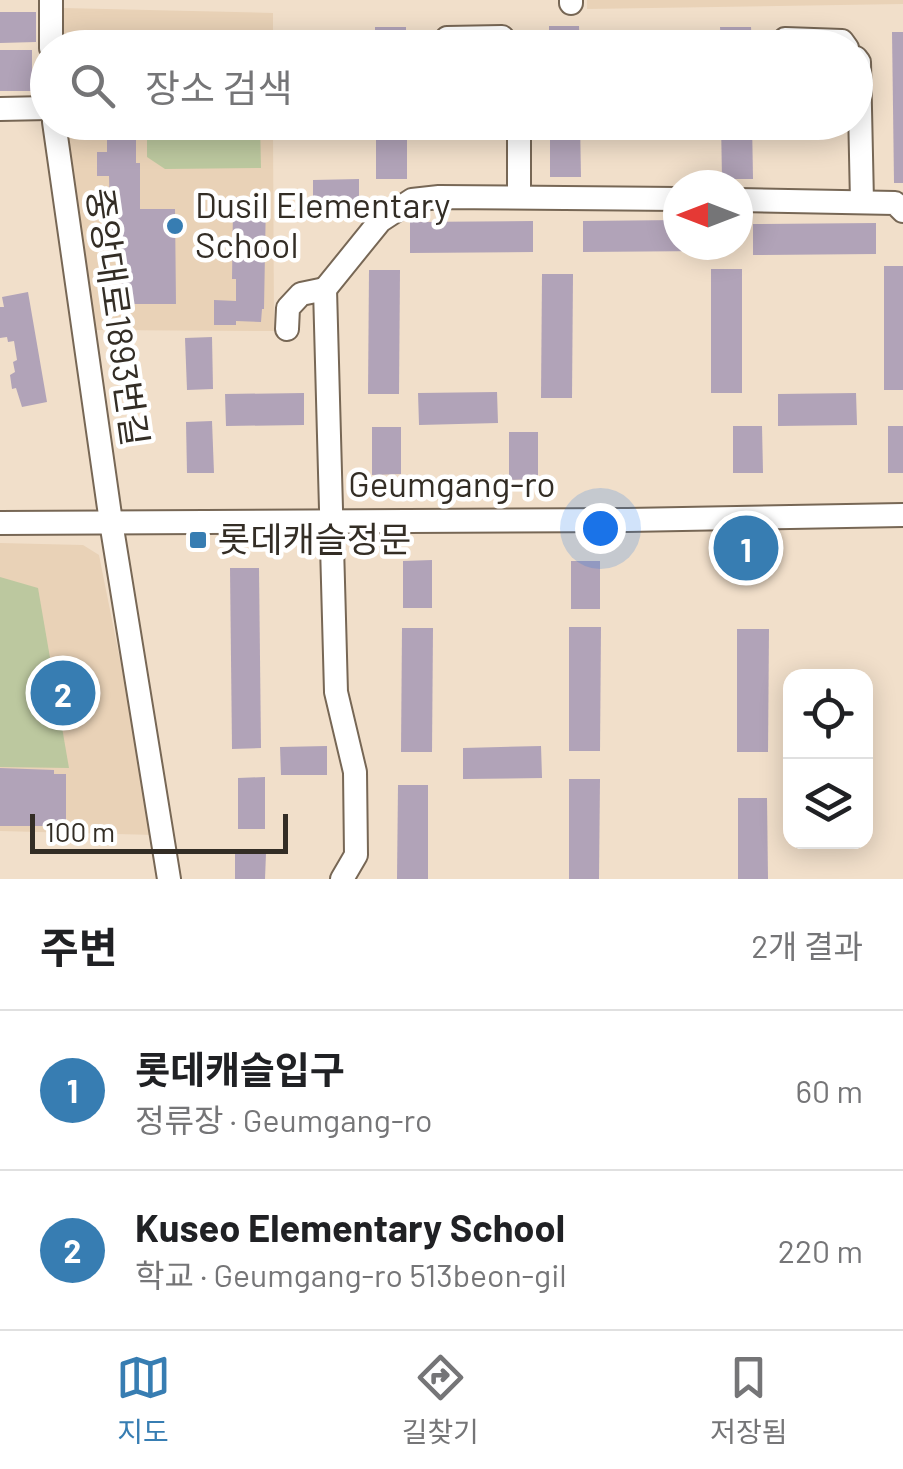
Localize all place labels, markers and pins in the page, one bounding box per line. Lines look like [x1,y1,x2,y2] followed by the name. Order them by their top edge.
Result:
[195,183,450,265] place label: Dusil Elementary School
[164,215,186,237] marker: Dusil Elementary School
[714,510,778,586] pin: 1
[218,517,411,559] place label: 롯데캐슬정문
[187,529,209,551] marker: 롯데캐슬정문
[30,656,96,730] pin: 2

